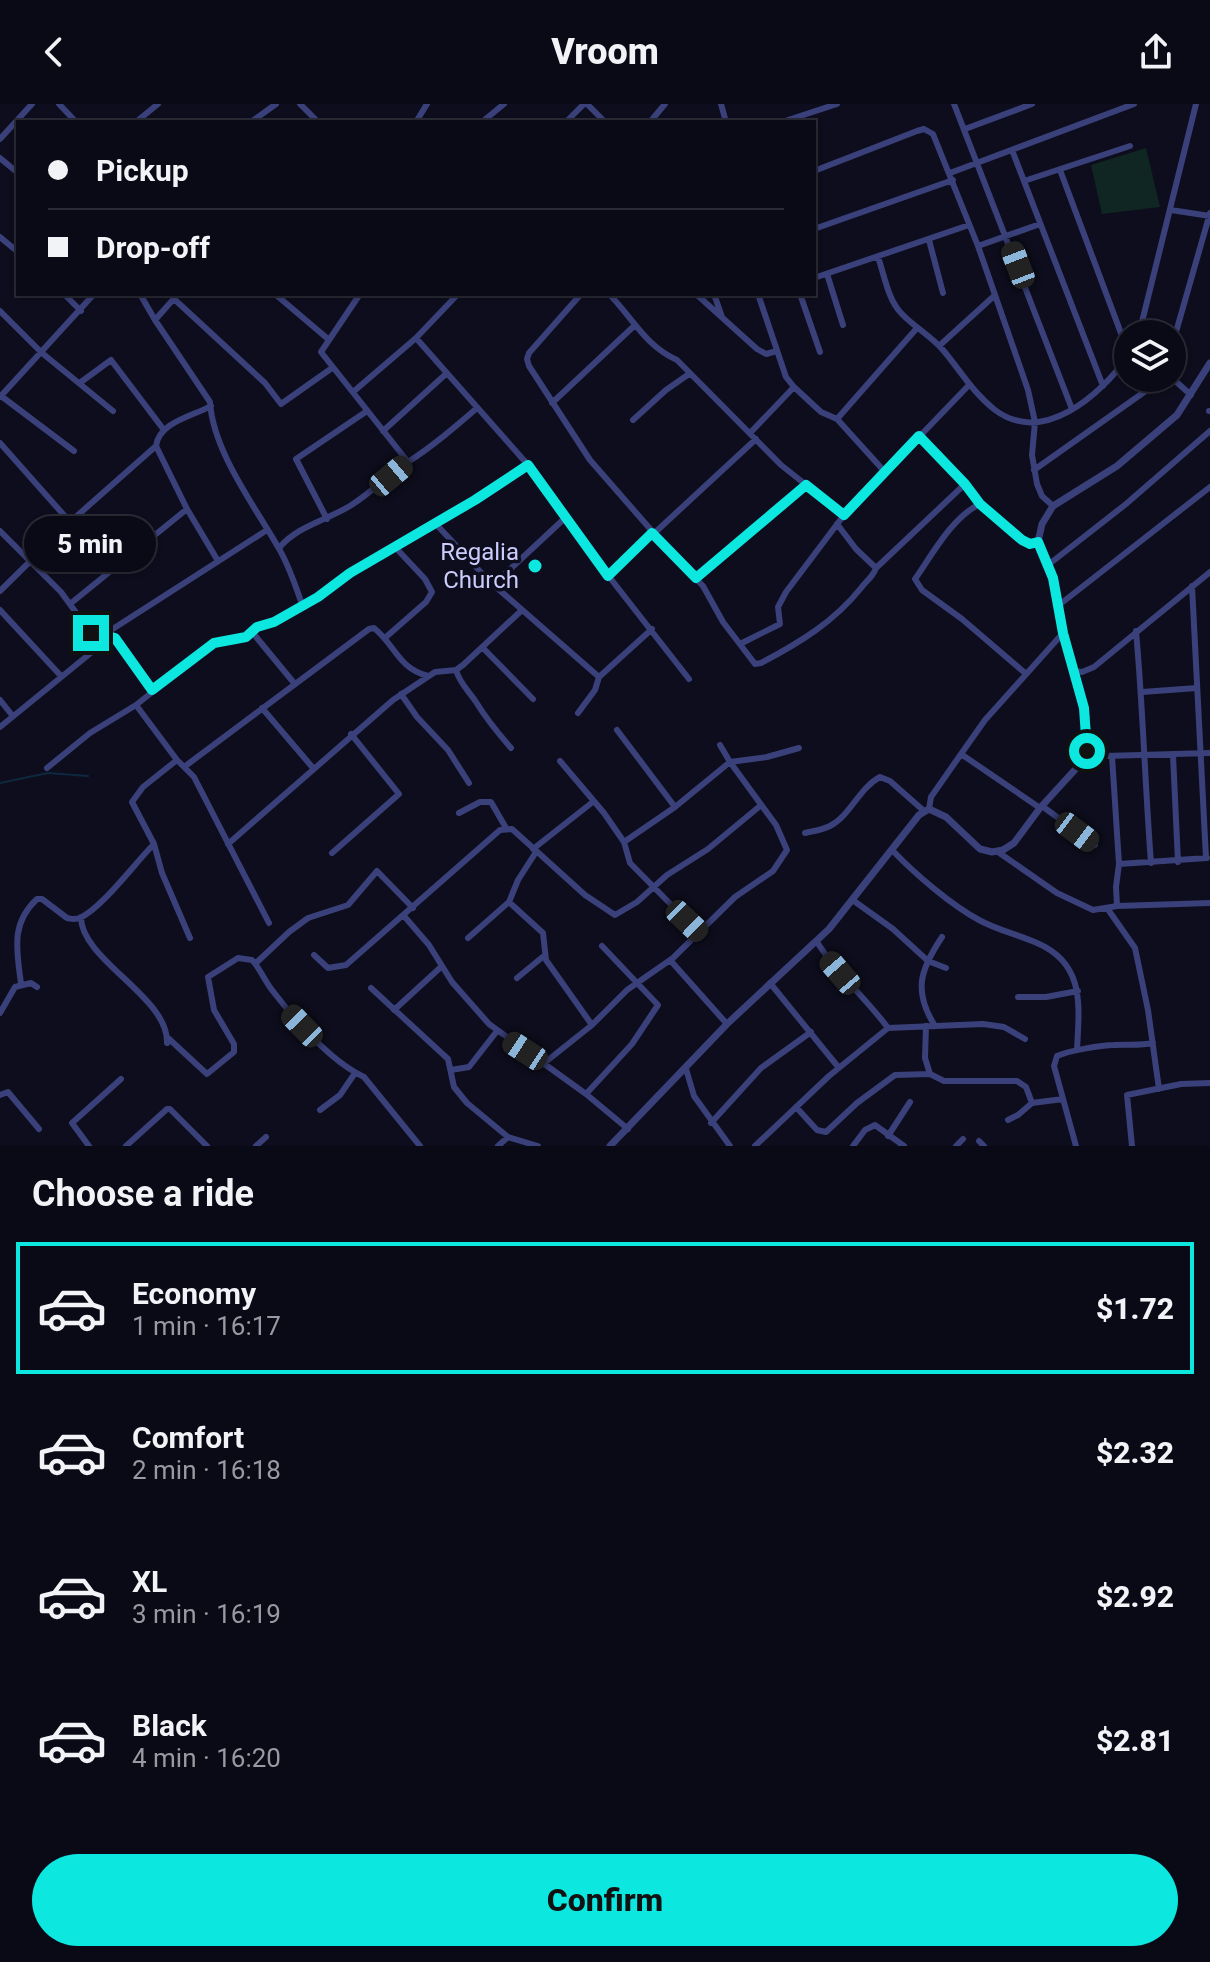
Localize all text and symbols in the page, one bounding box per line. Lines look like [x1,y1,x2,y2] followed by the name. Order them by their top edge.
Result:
[32,30,76,74] icon: back
[1134,30,1178,74] icon: share
[551,31,659,73] text: Vroom
[96,153,189,188] text: Pickup
[96,230,210,265] text: Drop-off
[998,238,1038,292] car
[1114,320,1186,392] map controls
[1114,320,1186,392] button: layers
[365,451,417,501] car
[25,517,157,573] callout: 5 min
[57,529,123,559] text: 5 min
[440,538,519,594] place label: Regalia Church
[526,557,544,575] marker: Regalia Church
[73,615,109,651] route end
[1069,733,1105,769] route start
[1051,808,1103,856] car
[661,896,713,946] car
[815,947,865,999] car
[277,1000,327,1052] car
[498,1028,552,1074] car
[32,1173,254,1215] text: Choose a ride
[36,1272,108,1344] icon: car
[132,1276,256,1311] text: Economy
[1096,1291,1174,1326] text: $1.72
[132,1311,281,1341] text: 1 min · 16:17
[36,1416,108,1488] icon: car
[132,1420,244,1455] text: Comfort
[1096,1435,1174,1470] text: $2.32
[132,1455,281,1485] text: 2 min · 16:18
[36,1560,108,1632] icon: car
[132,1564,167,1599] text: XL
[1096,1579,1174,1614] text: $2.92
[132,1599,281,1629] text: 3 min · 16:19
[36,1704,108,1776] icon: car
[132,1708,207,1743] text: Black
[1096,1723,1174,1758] text: $2.81
[132,1743,281,1773] text: 4 min · 16:20
[32,1854,1178,1946] button: Confirm

